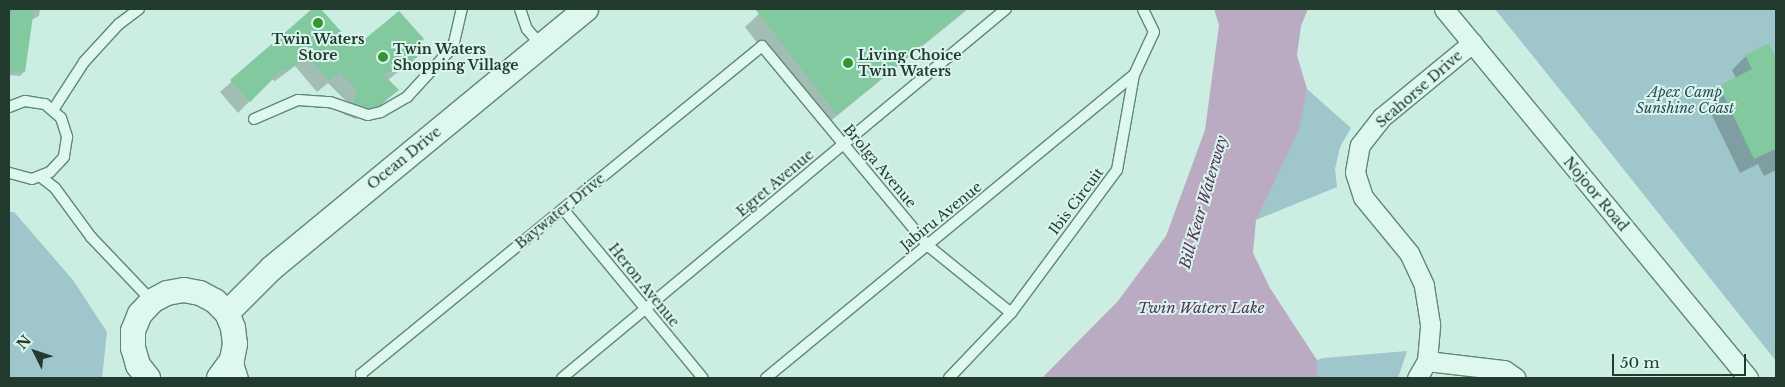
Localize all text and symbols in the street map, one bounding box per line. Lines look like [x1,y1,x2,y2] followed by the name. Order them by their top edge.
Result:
[312,17,324,29] marker: Twin Waters Store
[271,31,365,64] place label: Twin Waters Store
[393,41,519,74] place label: Twin Waters Shopping Village
[858,47,962,80] place label: Living Choice Twin Waters
[1372,47,1466,131] street label: Seahorse Drive
[377,51,389,63] marker: Twin Waters Shopping Village
[842,57,854,69] marker: Living Choice Twin Waters
[1636,84,1734,116] park label: Apex Camp Sunshine Coast
[840,121,920,211] street label: Brolga Avenue
[364,123,444,193] street label: Ocean Drive
[1175,133,1231,271] water label: Bill Kear Waterway
[733,146,817,220] street label: Egret Avenue
[1560,153,1632,235] street label: Nojoor Road
[1045,164,1107,238] street label: Ibis Circuit
[512,170,608,252] street label: Baywater Drive
[897,178,985,254] street label: Jabiru Avenue
[605,240,683,330] street label: Heron Avenue
[1137,299,1265,317] water label: Twin Waters Lake
[10,327,60,377] north arrow
[13,331,35,353] text: N
[1615,344,1749,376] scale bar
[1620,353,1660,372] text: 50 m

